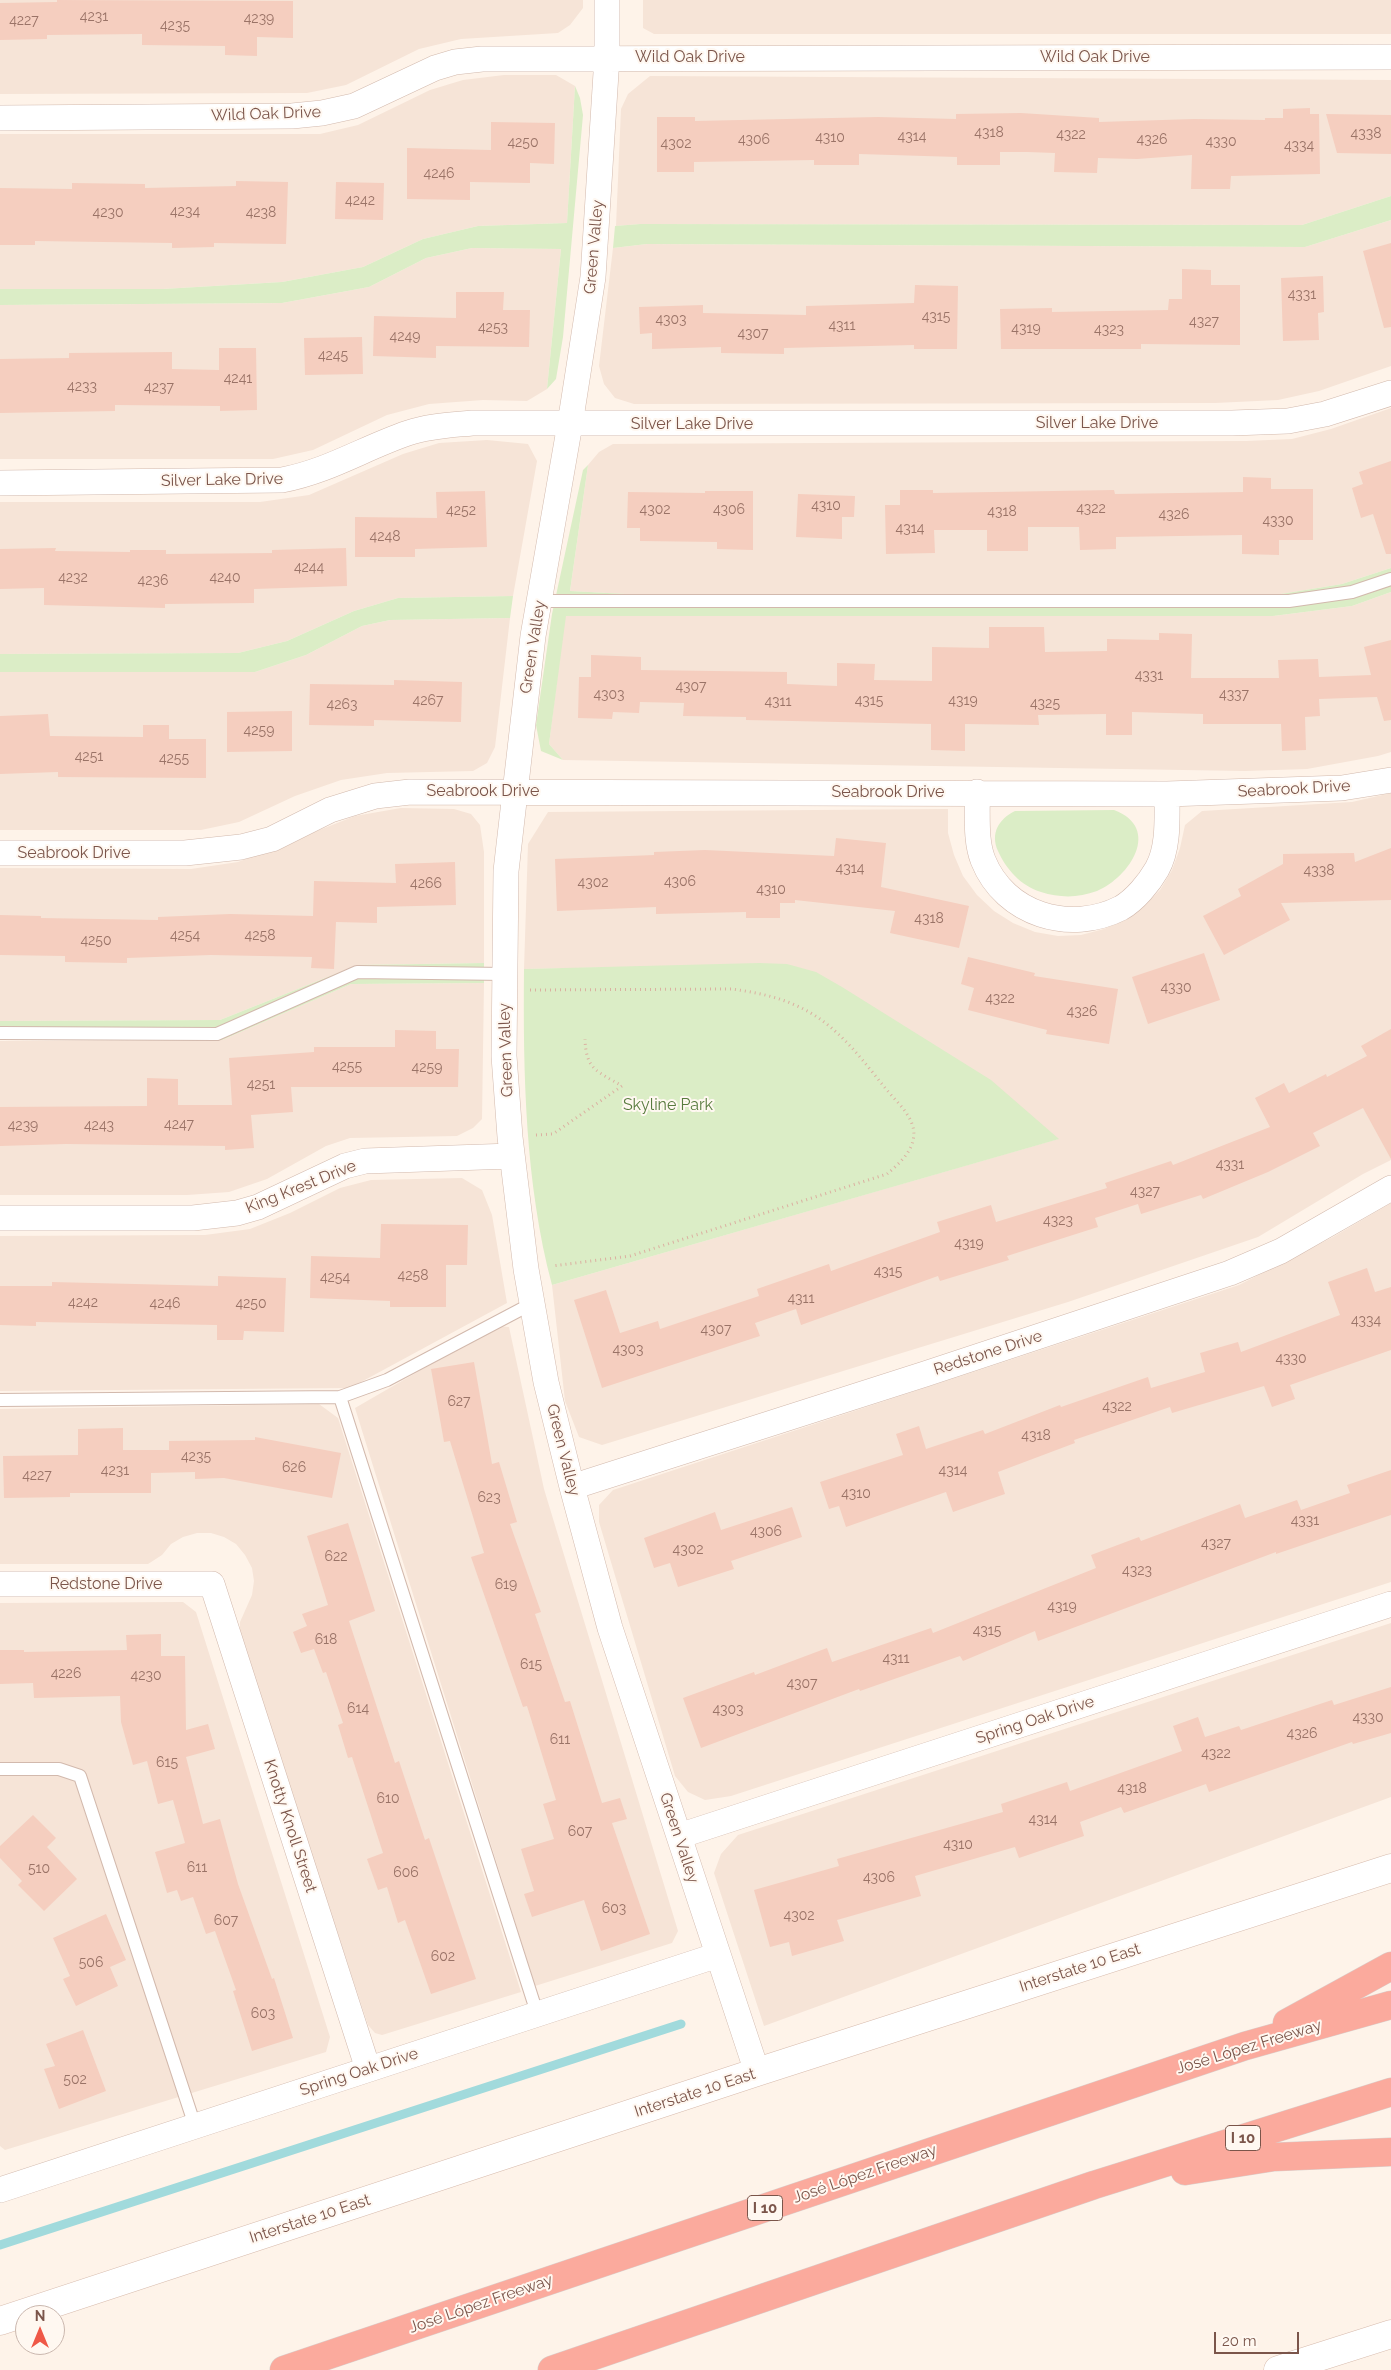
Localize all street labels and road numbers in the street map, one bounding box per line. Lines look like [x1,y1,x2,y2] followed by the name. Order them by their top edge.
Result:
[635,47,745,67] street label: Wild Oak Drive
[1040,47,1150,67] street label: Wild Oak Drive
[211,102,321,126] street label: Wild Oak Drive
[580,199,608,295] street label: Green Valley
[1036,413,1158,433] street label: Silver Lake Drive
[631,414,753,434] street label: Silver Lake Drive
[161,469,283,491] street label: Silver Lake Drive
[516,599,550,695] street label: Green Valley
[1237,776,1351,802] street label: Seabrook Drive
[427,781,539,801] street label: Seabrook Drive
[832,782,944,802] street label: Seabrook Drive
[18,843,130,863] street label: Seabrook Drive
[495,1003,517,1097] street label: Green Valley
[243,1156,359,1218] street label: King Krest Drive
[931,1326,1045,1380] street label: Redstone Drive
[542,1402,584,1498] street label: Green Valley
[50,1574,162,1594] street label: Redstone Drive
[973,1692,1097,1748] street label: Spring Oak Drive
[259,1757,321,1895] street label: Knotty Knoll Street
[655,1790,703,1886] street label: Green Valley
[1017,1939,1143,1997] street label: Interstate 10 East
[1174,2016,1324,2078] street label: José López Freeway
[297,2044,421,2100] street label: Spring Oak Drive
[632,2064,758,2122] street label: Interstate 10 East
[1226,2126,1260,2150] road number: I 10
[791,2140,939,2208] street label: José López Freeway
[247,2190,373,2248] street label: Interstate 10 East
[748,2196,782,2220] road number: I 10
[407,2270,555,2338] street label: José López Freeway

